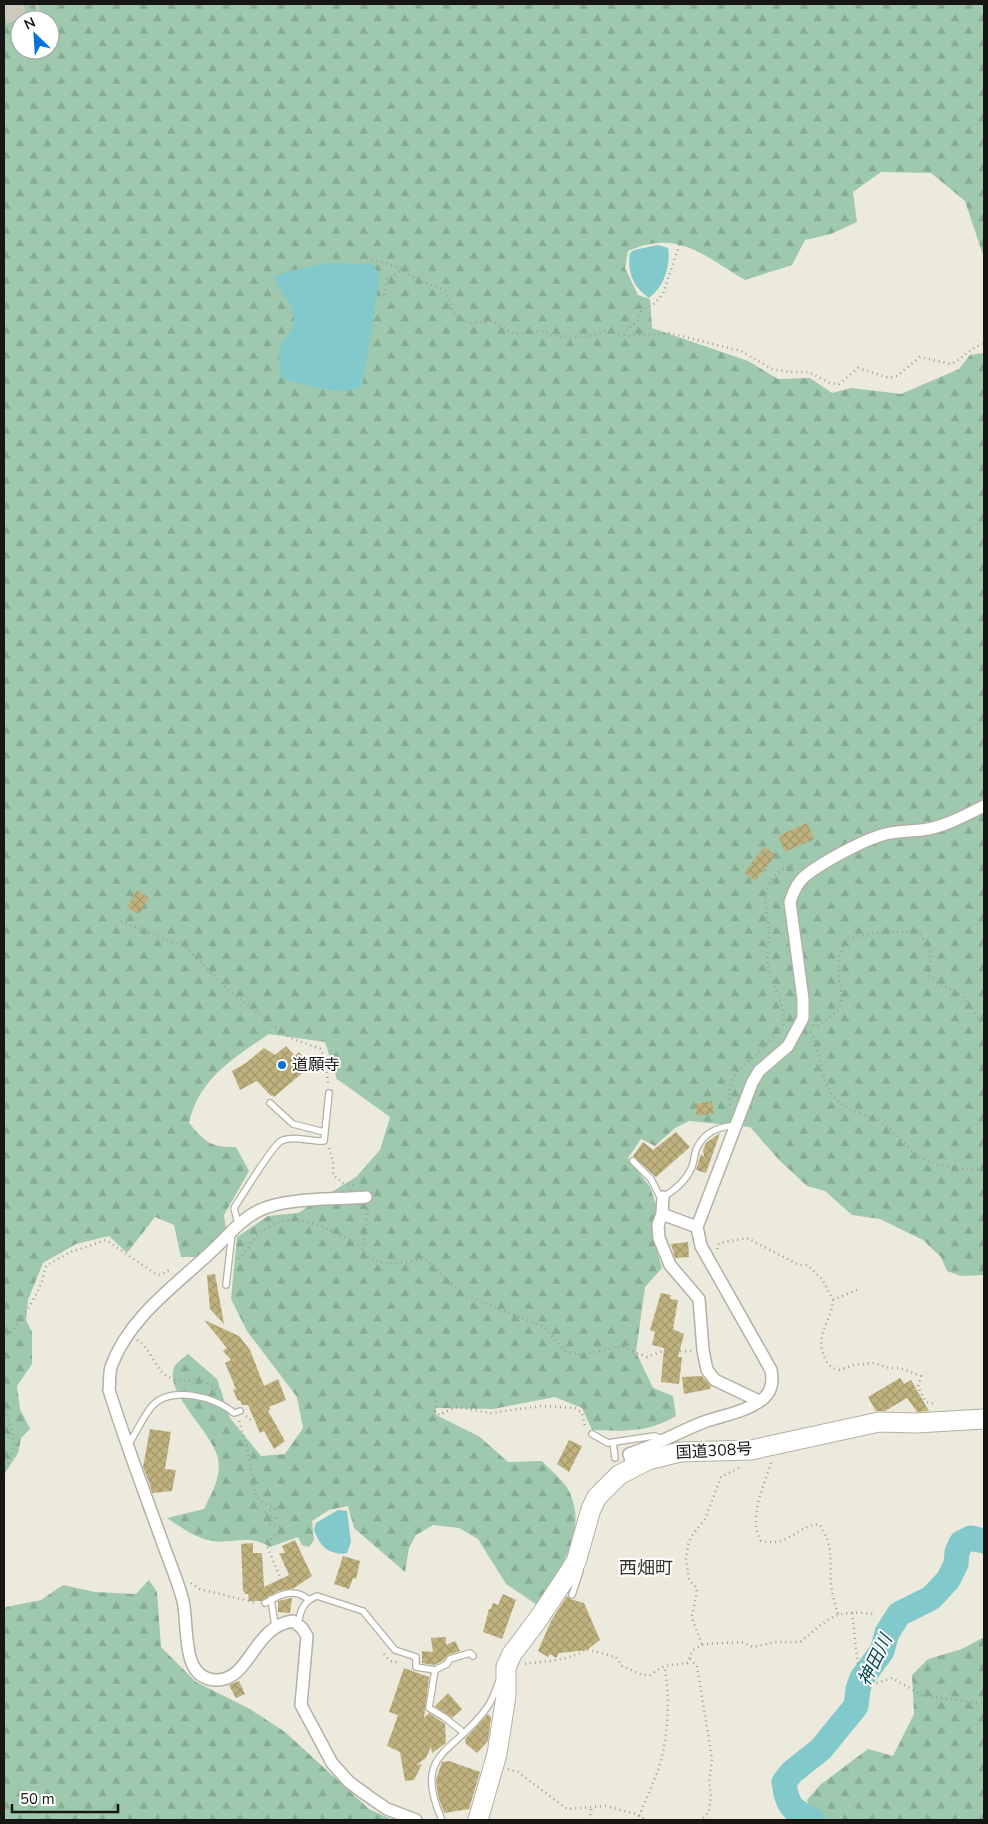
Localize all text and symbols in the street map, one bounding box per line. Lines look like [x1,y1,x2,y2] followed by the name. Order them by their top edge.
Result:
[10,10,60,60] north arrow
[21,13,38,34] text: N
[292,1054,340,1076] place label: 道願寺
[276,1059,288,1071] marker: 道願寺
[675,1438,753,1464] street label: 国道308号
[619,1556,673,1580] district label: 西畑町
[852,1629,898,1690] water label: 神田川
[12,1782,119,1814] scale bar
[20,1789,55,1809] text: 50 m

